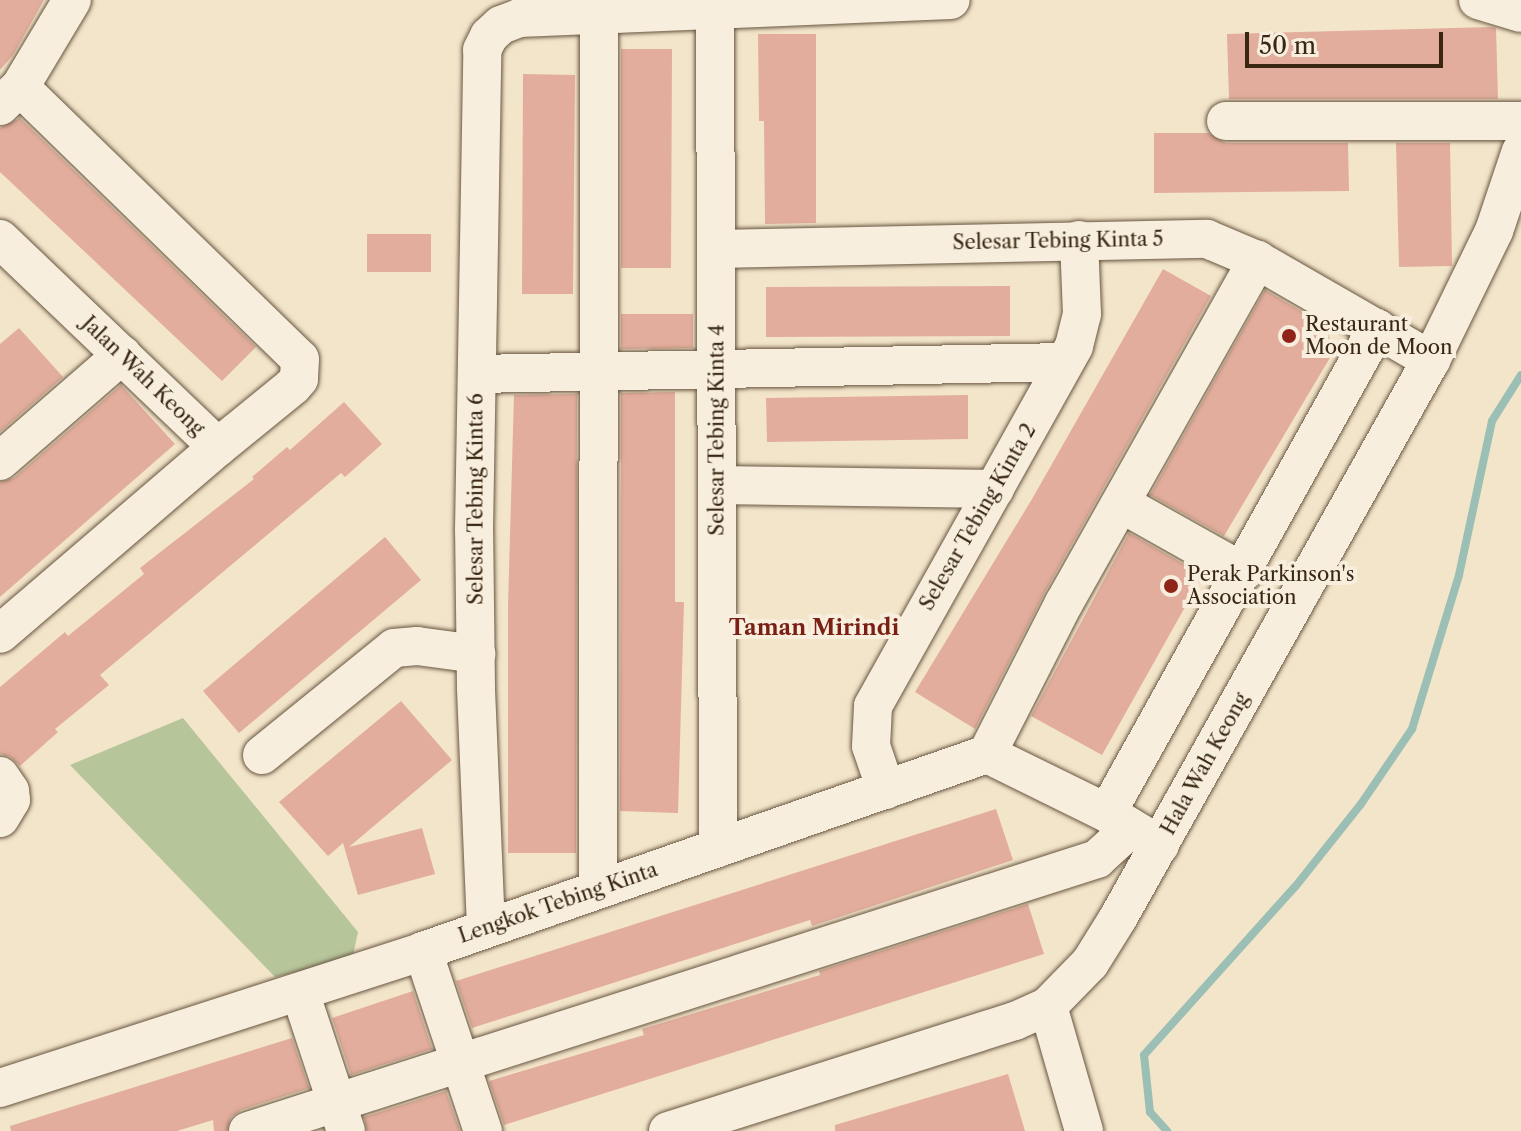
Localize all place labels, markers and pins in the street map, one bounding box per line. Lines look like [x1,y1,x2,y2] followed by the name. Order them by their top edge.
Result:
[1305,312,1453,359] place label: Restaurant Moon de Moon
[1280,327,1298,345] marker: Restaurant Moon de Moon
[1187,562,1355,609] place label: Perak Parkinson's Association
[1162,577,1180,595] marker: Perak Parkinson's Association

